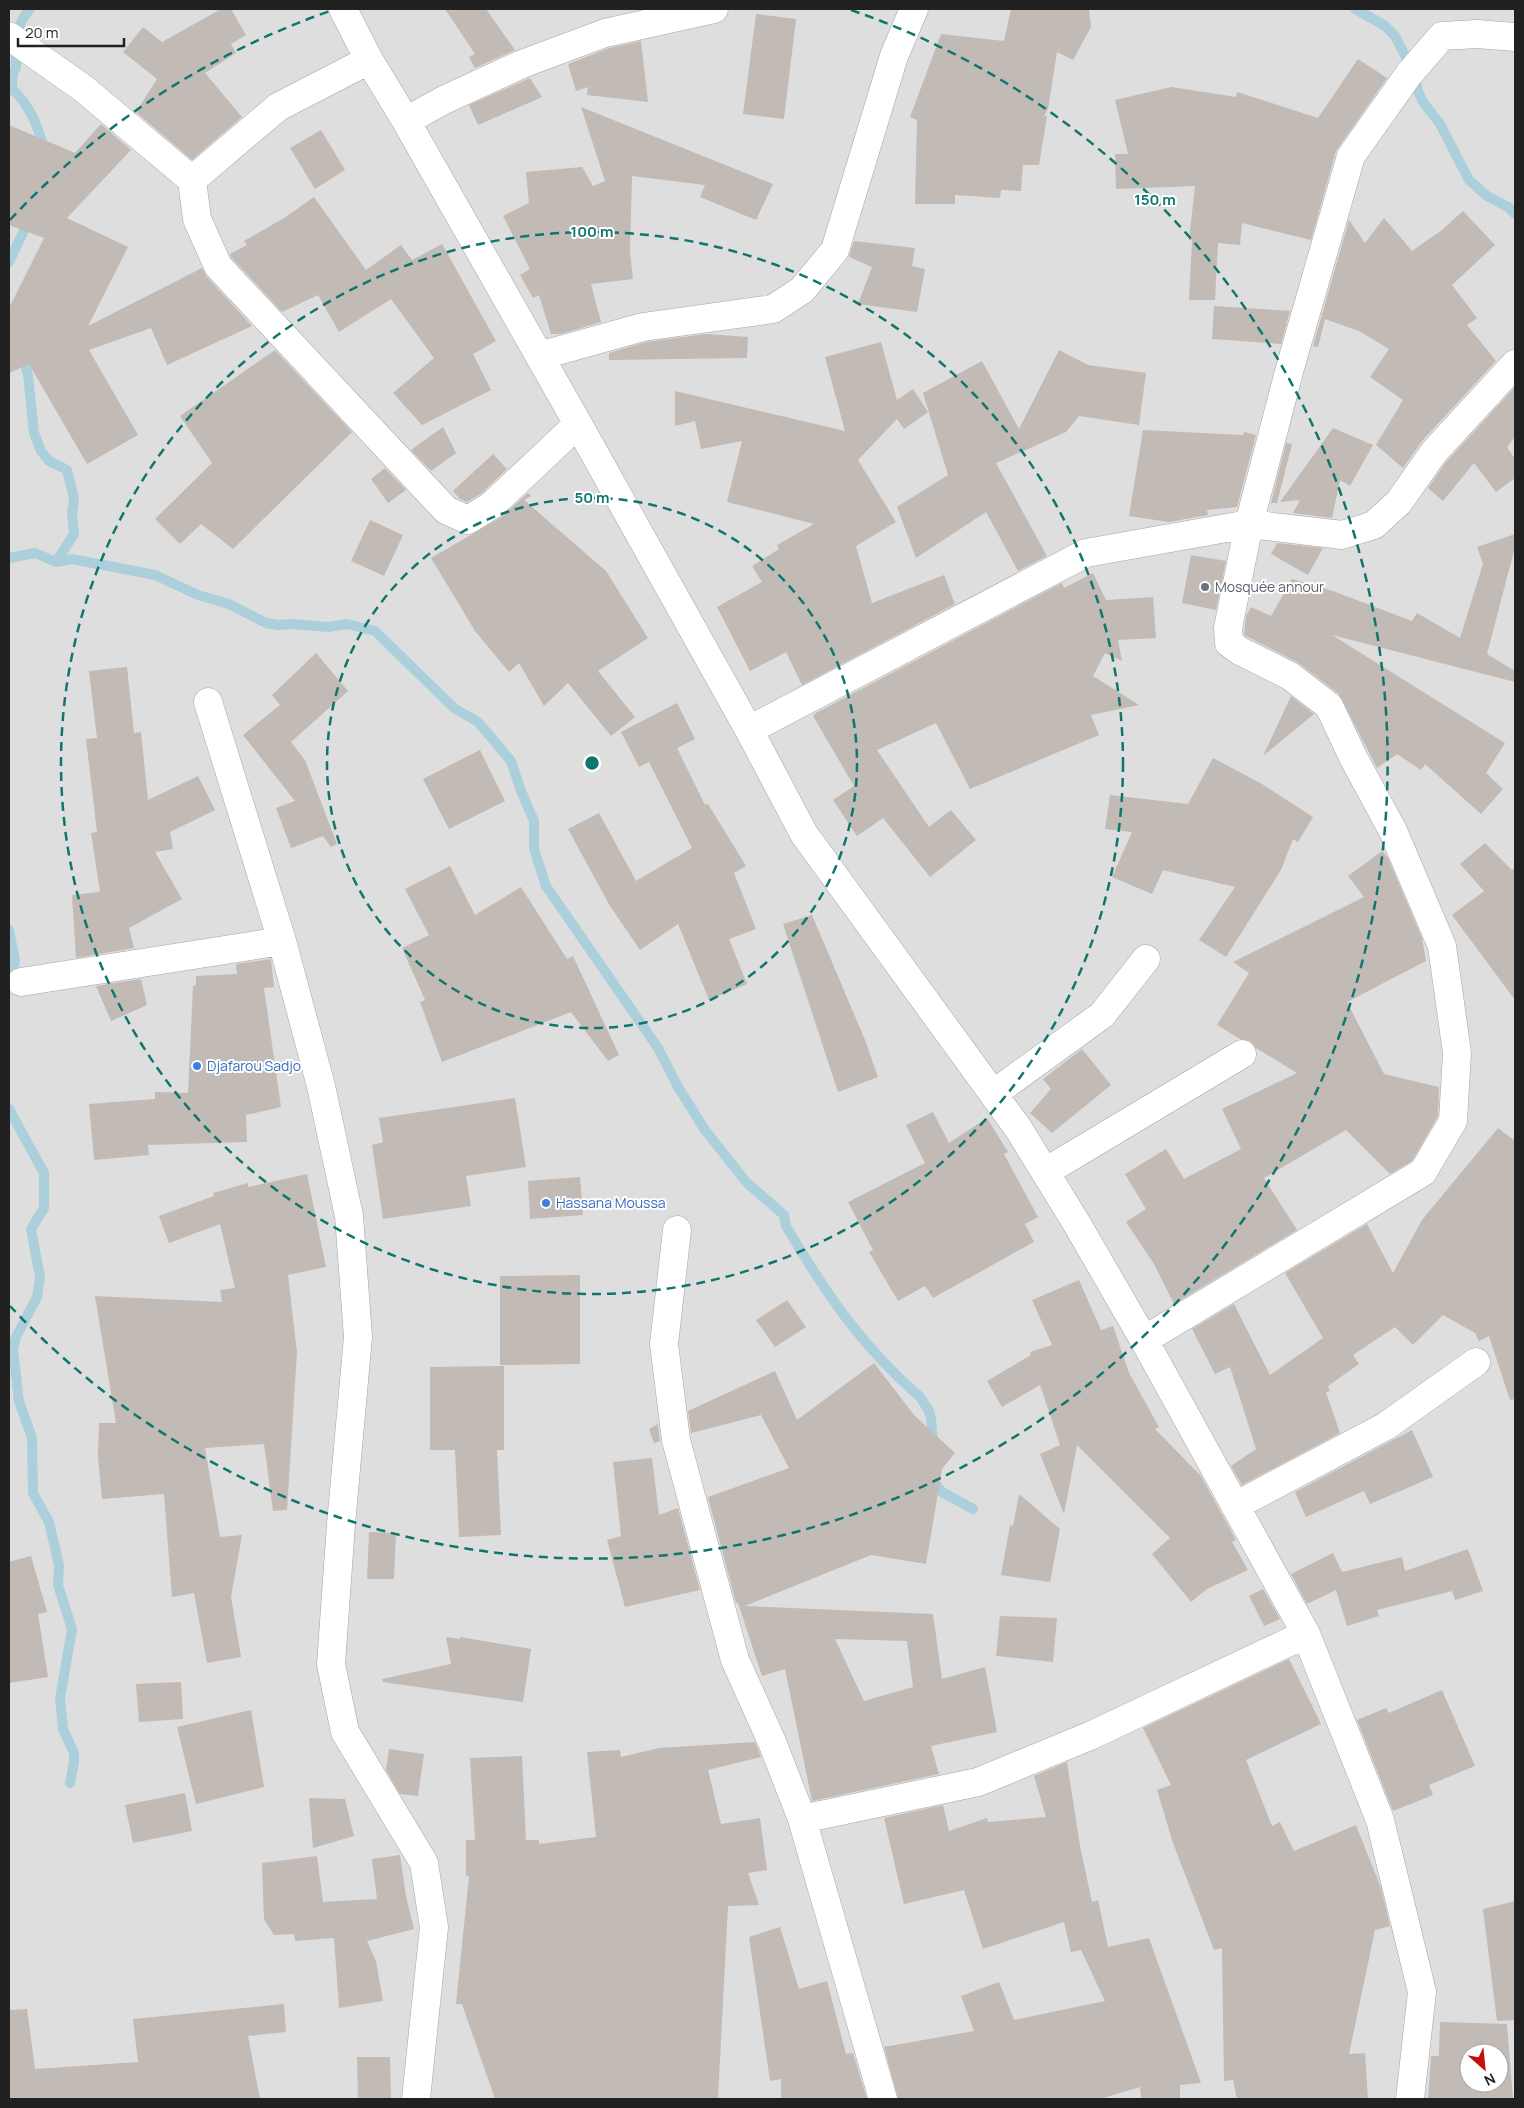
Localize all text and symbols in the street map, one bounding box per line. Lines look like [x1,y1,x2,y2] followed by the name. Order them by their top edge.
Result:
[18,15,124,47] scale bar
[25,22,58,43] text: 20 m
[1134,189,1176,210] text: 150 m
[571,221,613,242] text: 100 m
[574,487,610,508] text: 50 m
[1215,577,1324,596] place label: Mosquée annour
[1199,581,1211,593] marker: Mosquée annour
[583,754,601,772] centre of rings
[207,1056,301,1075] place label: Djafarou Sadjo
[191,1060,203,1072] marker: Djafarou Sadjo
[556,1193,666,1212] place label: Hassana Moussa
[540,1197,552,1209] marker: Hassana Moussa
[1459,2043,1509,2093] north arrow
[1481,2069,1499,2091] text: N

